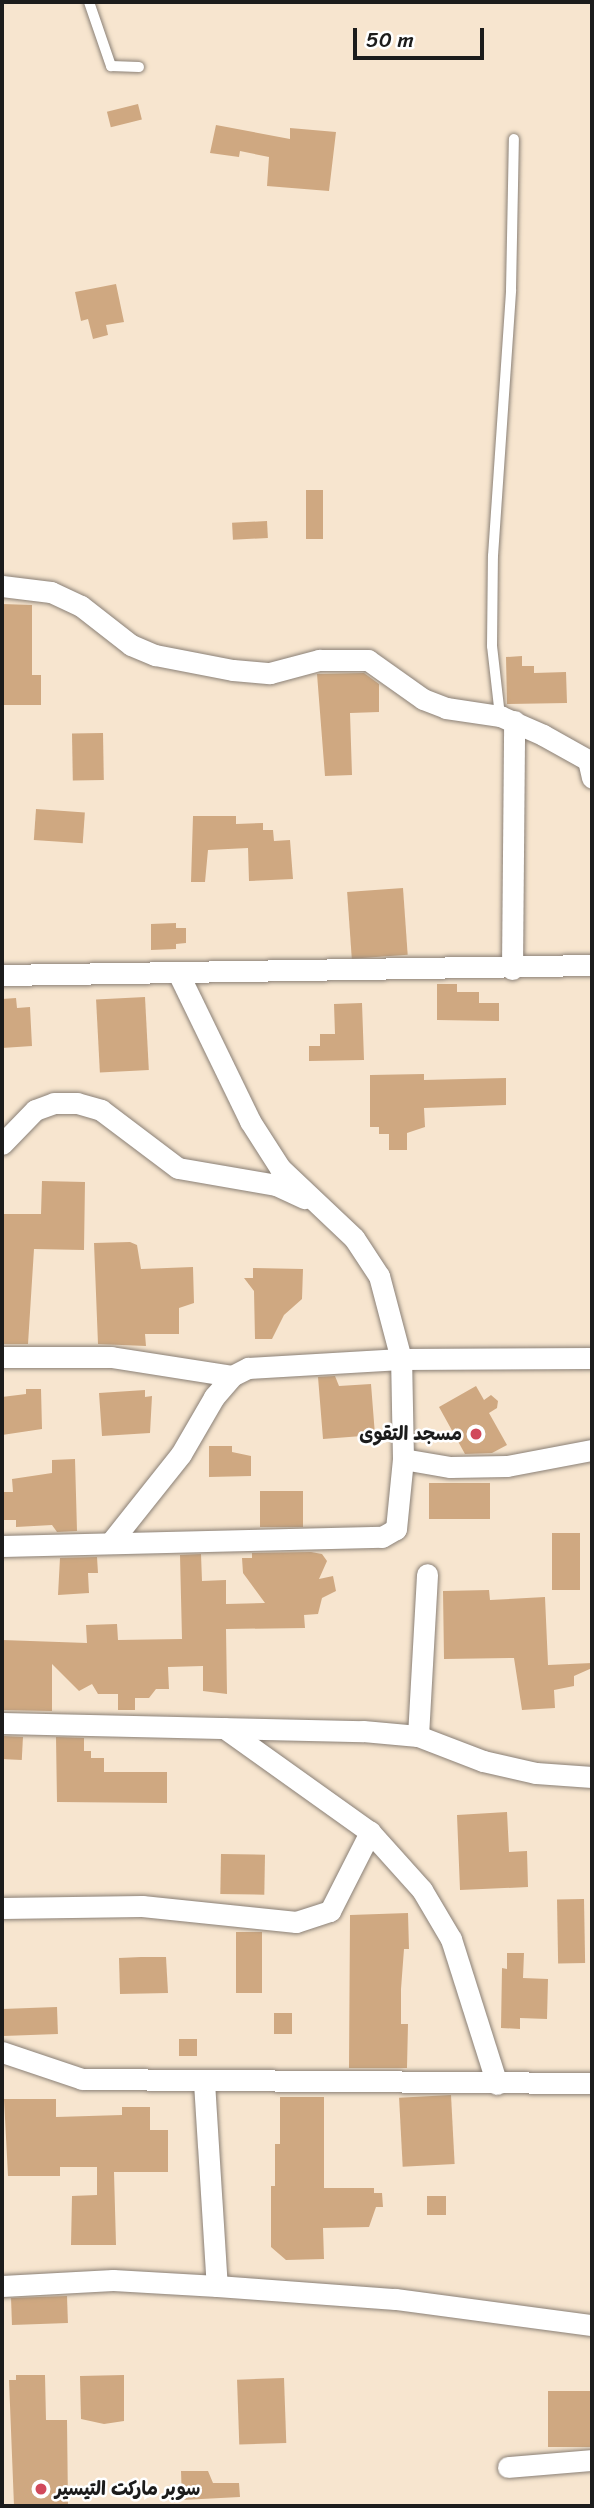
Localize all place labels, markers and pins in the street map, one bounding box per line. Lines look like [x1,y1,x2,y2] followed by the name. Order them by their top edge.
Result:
[359,1423,462,1445] place label: مسجد التقوى
[468,1426,484,1442] marker: مسجد التقوى
[55,2478,200,2500] place label: سوبر ماركت التيسير
[33,2481,49,2497] marker: سوبر ماركت التيسير

